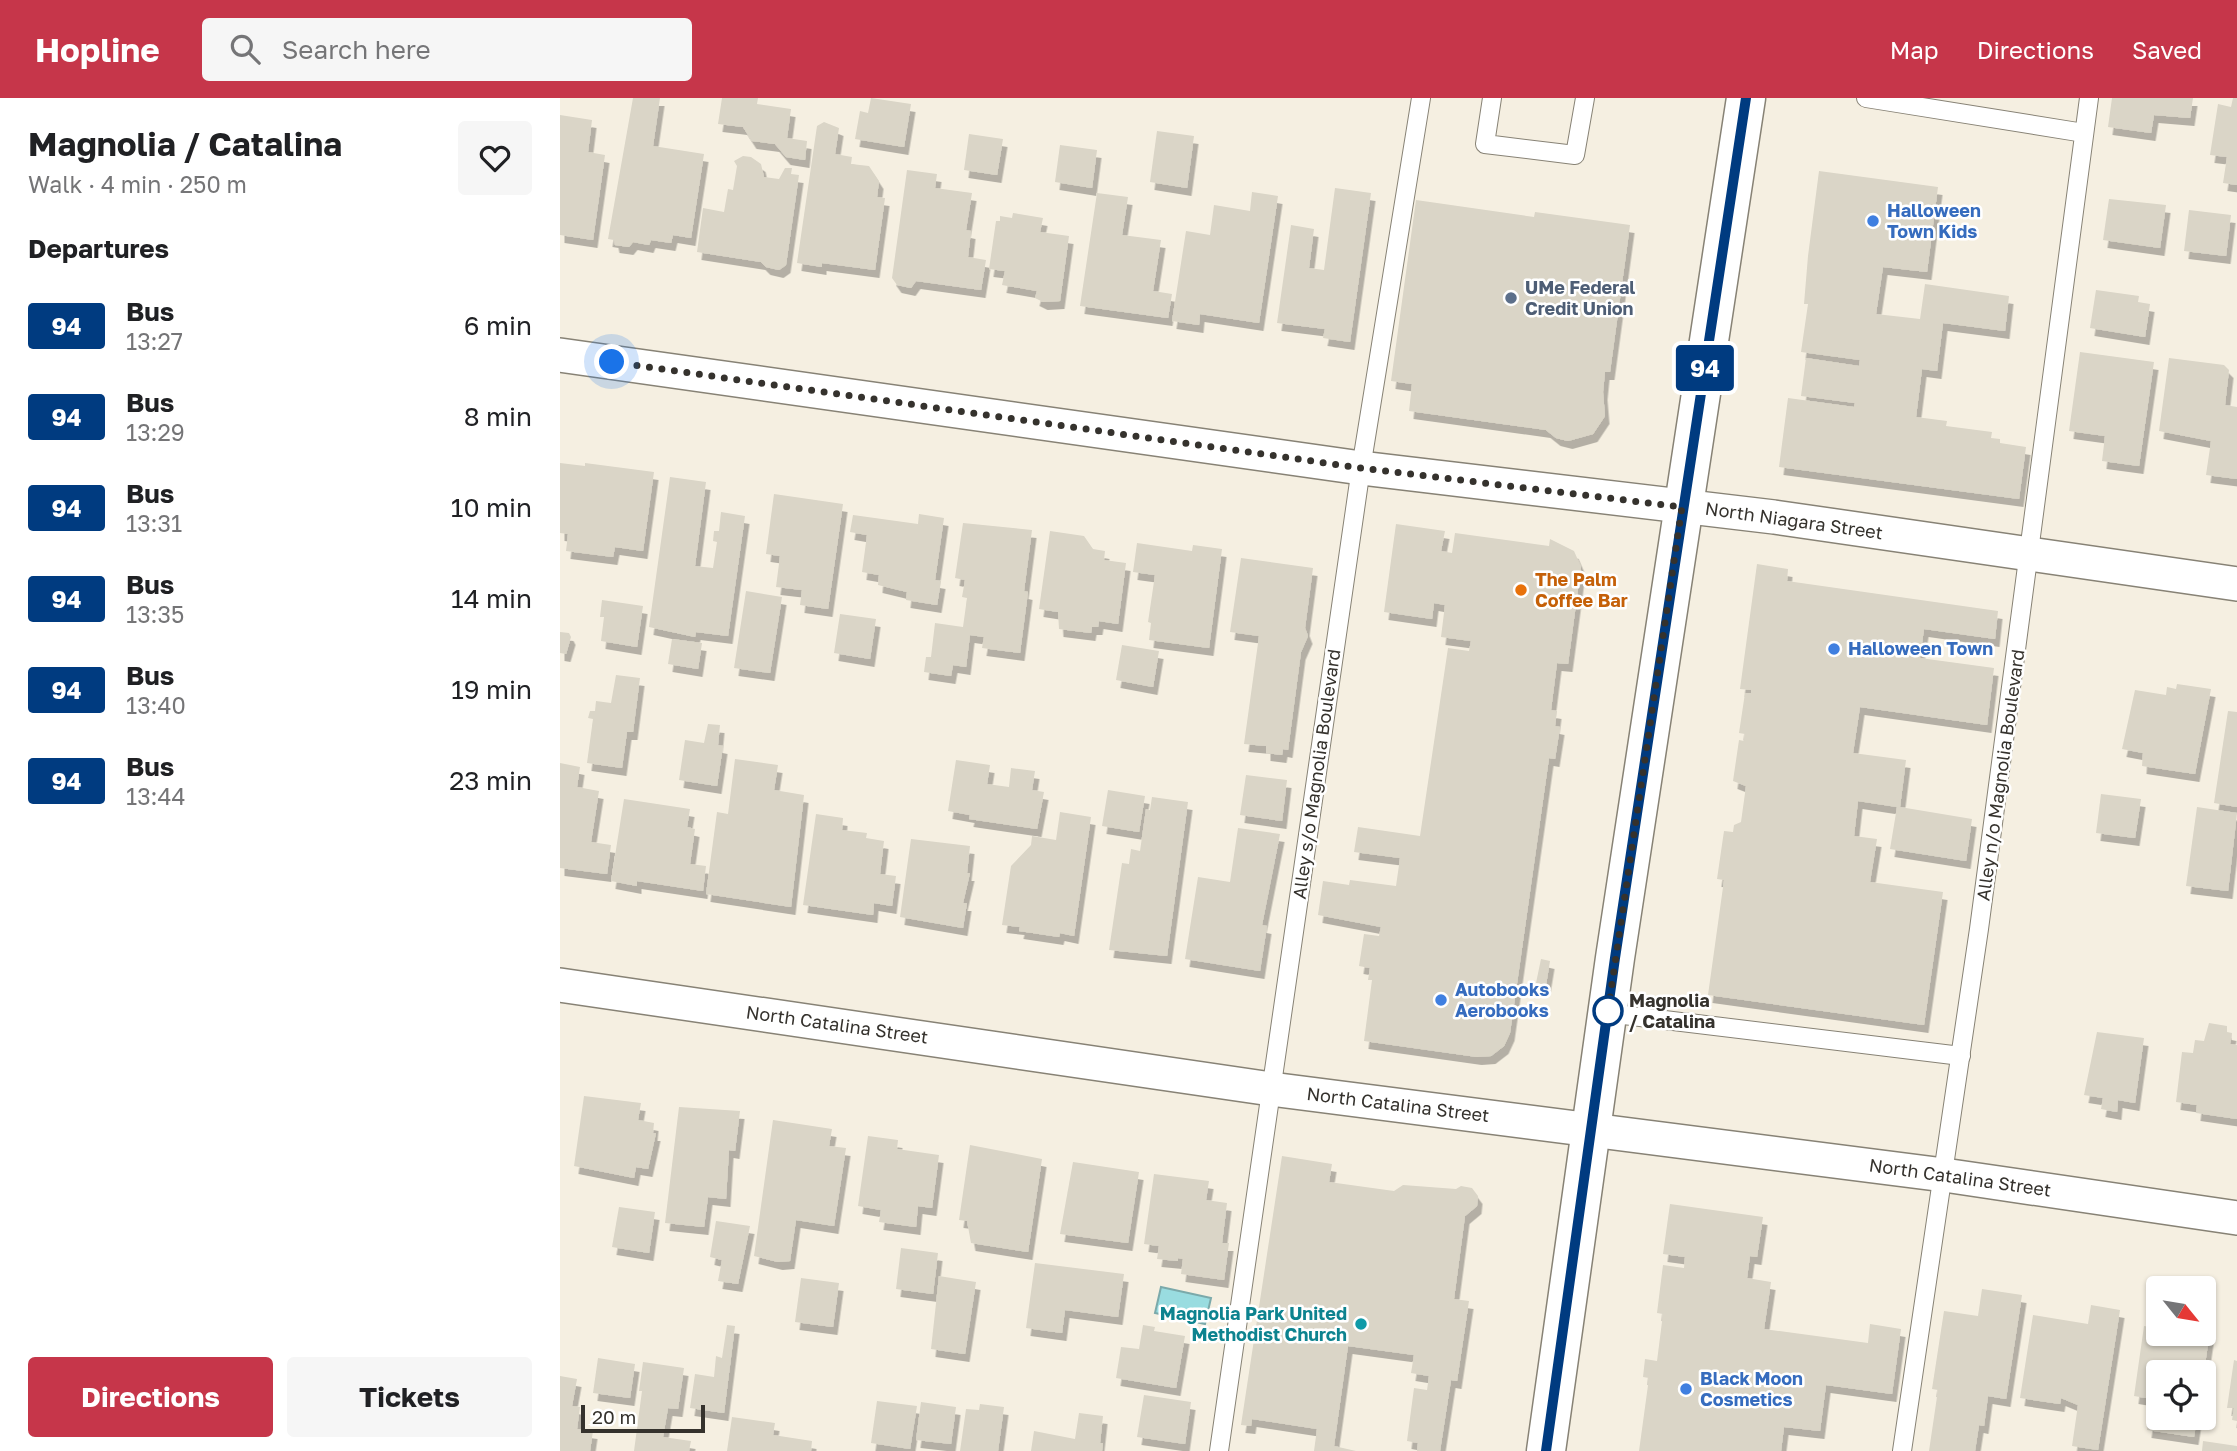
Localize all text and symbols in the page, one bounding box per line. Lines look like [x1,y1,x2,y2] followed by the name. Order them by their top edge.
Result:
[202,18,692,81] search box
[35,30,160,69] text: Hopline
[226,30,264,68] icon: search
[282,34,431,65] text: Search here
[1890,35,1939,64] text: Map
[1977,35,2094,64] text: Directions
[2132,35,2202,64] text: Saved
[458,121,532,195] button: heart
[28,124,342,163] text: Magnolia / Catalina
[28,170,247,198] text: Walk · 4 min · 250 m
[1887,199,1981,242] place label: Halloween Town Kids
[1865,213,1881,229] marker: Halloween Town Kids
[28,233,169,264] text: Departures
[1525,276,1635,319] place label: UMe Federal Credit Union
[1503,290,1519,306] marker: UMe Federal Credit Union
[126,296,174,327] text: Bus
[464,310,532,341] text: 6 min
[51,311,82,340] text: 94
[126,327,183,355] text: 13:27
[594,344,629,379] your location
[1674,345,1736,391] line badge: 94
[1690,353,1720,382] text: 94
[126,387,174,418] text: Bus
[464,401,532,432] text: 8 min
[51,402,82,431] text: 94
[126,418,185,446] text: 13:29
[126,478,174,509] text: Bus
[451,492,532,523] text: 10 min
[51,493,82,522] text: 94
[1704,497,1884,543] street label: North Niagara Street
[126,509,182,537] text: 13:31
[1535,568,1628,611] place label: The Palm Coffee Bar
[126,569,174,600] text: Bus
[1513,582,1529,598] marker: The Palm Coffee Bar
[451,583,532,614] text: 14 min
[51,584,82,613] text: 94
[126,600,184,628] text: 13:35
[1848,637,1993,659] place label: Halloween Town
[1826,641,1842,657] marker: Halloween Town
[1288,648,1344,900] street label: Alley s/o Magnolia Boulevard
[1971,648,2029,902] street label: Alley n/o Magnolia Boulevard
[126,660,174,691] text: Bus
[451,674,532,705] text: 19 min
[51,675,82,704] text: 94
[126,691,186,719] text: 13:40
[126,751,174,782] text: Bus
[449,765,532,796] text: 23 min
[51,766,82,795] text: 94
[126,782,186,810] text: 13:44
[1455,978,1549,1021] place label: Autobooks Aerobooks
[1629,989,1715,1032] place label: Magnolia / Catalina
[1433,992,1449,1008] marker: Autobooks Aerobooks
[1593,996,1623,1026] marker: Magnolia / Catalina
[745,1000,930,1048] street label: North Catalina Street
[1306,1082,1491,1126] street label: North Catalina Street
[1868,1153,2053,1201] street label: North Catalina Street
[2146,1276,2216,1346] north arrow
[2146,1276,2216,1430] map controls
[1160,1302,1347,1345] place label: Magnolia Park United Methodist Church
[1353,1316,1369,1332] marker: Magnolia Park United Methodist Church
[28,1357,273,1437] button: Directions
[287,1357,532,1437] button: Tickets
[2146,1360,2216,1430] button: locate
[1700,1367,1803,1410] place label: Black Moon Cosmetics
[1678,1381,1694,1397] marker: Black Moon Cosmetics
[581,1402,705,1434] scale bar
[592,1405,636,1428] text: 20 m

